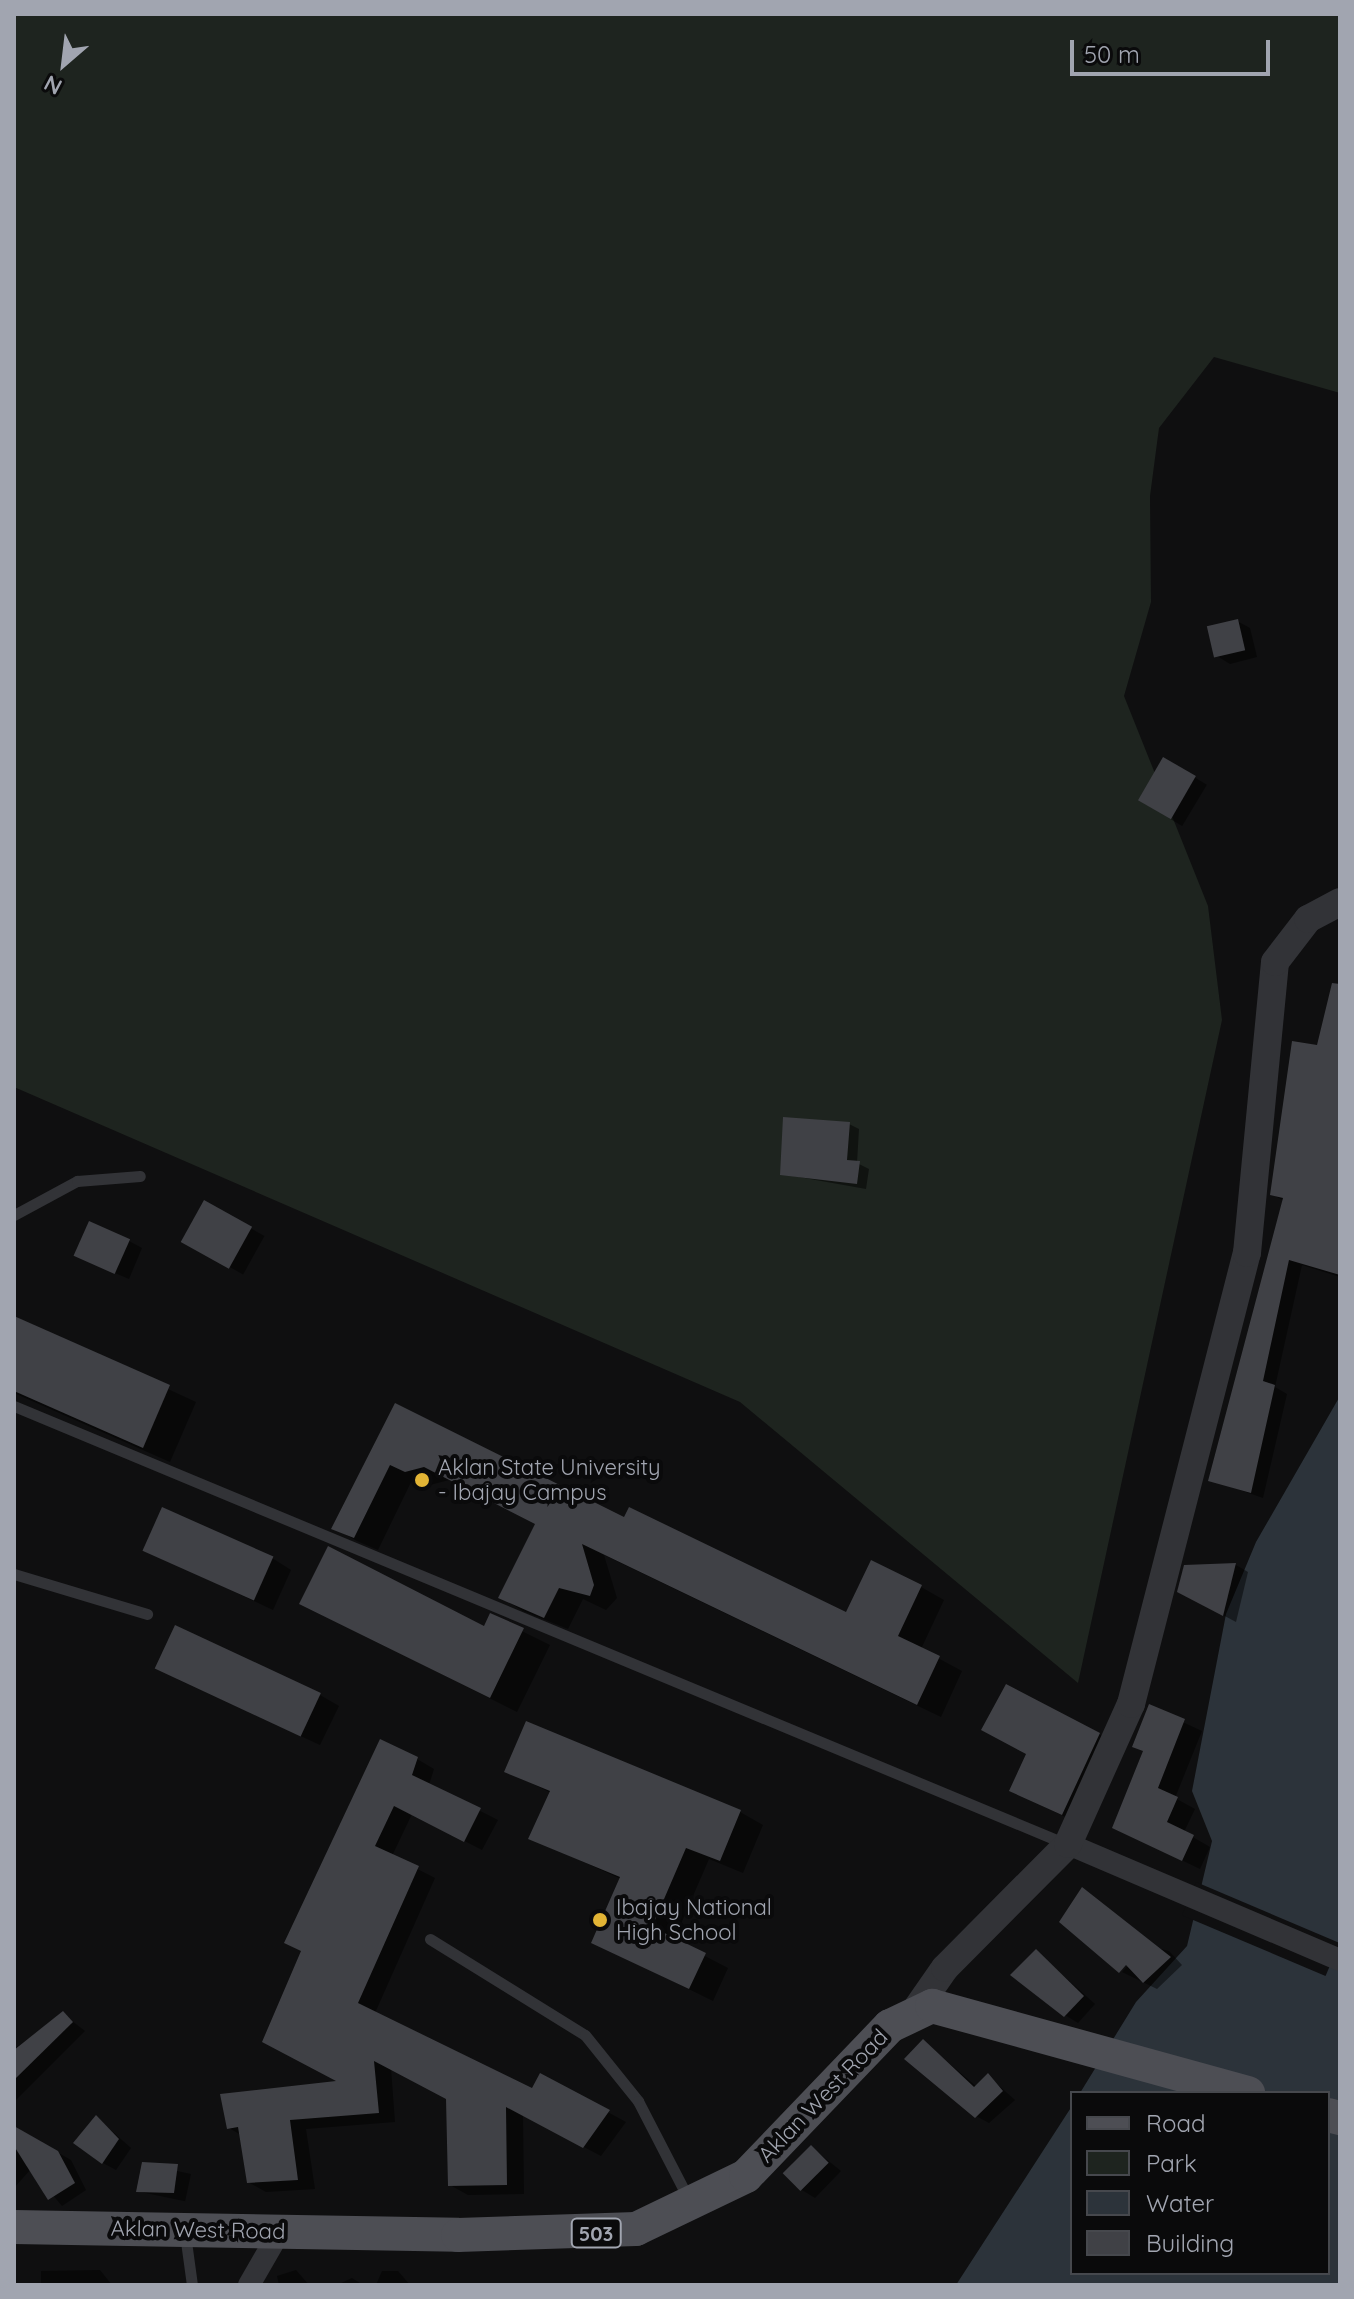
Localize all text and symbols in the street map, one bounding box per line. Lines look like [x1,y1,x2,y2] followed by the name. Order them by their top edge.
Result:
[24,24,104,104] north arrow
[1074,24,1274,74] scale bar
[1084,39,1140,69] text: 50 m
[39,69,66,101] text: N
[438,1454,660,1506] place label: Aklan State University - Ibajay Campus
[413,1471,431,1489] marker: Aklan State University - Ibajay Campus
[616,1894,772,1946] place label: Ibajay National High School
[591,1911,609,1929] marker: Ibajay National High School
[753,2024,893,2168] street label: Aklan West Road
[1070,2091,1330,2275] legend
[1146,2108,1206,2138] text: Road
[1146,2148,1197,2178] text: Park
[1146,2188,1214,2218] text: Water
[110,2215,286,2245] street label: Aklan West Road
[570,2217,622,2249] road number: 503
[1146,2228,1234,2258] text: Building

